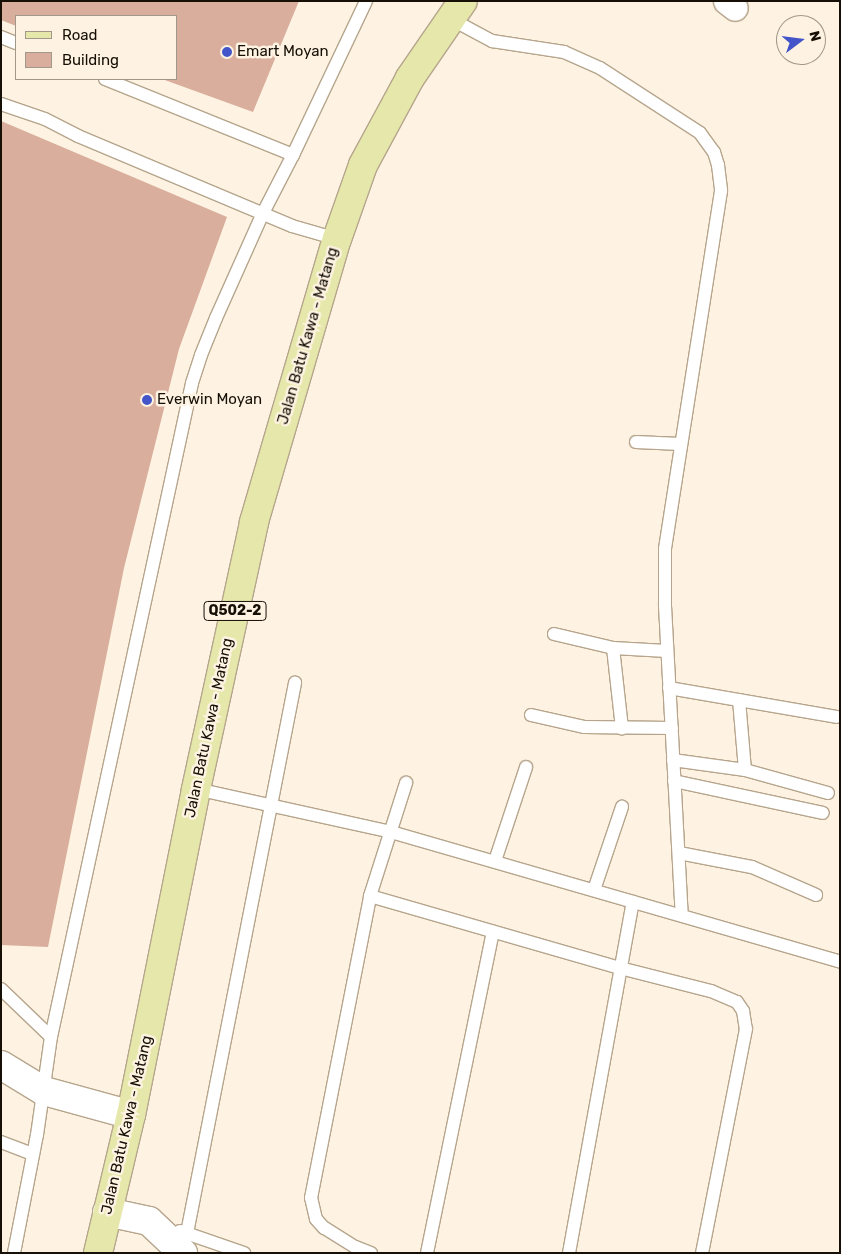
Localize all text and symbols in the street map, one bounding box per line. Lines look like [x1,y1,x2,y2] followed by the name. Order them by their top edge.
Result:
[15,15,178,80] legend
[776,15,826,65] north arrow
[62,26,98,44] text: Road
[805,29,825,43] text: N
[237,43,329,61] place label: Emart Moyan
[221,46,233,58] marker: Emart Moyan
[62,51,119,69] text: Building
[274,245,342,427] street label: Jalan Batu Kawa - Matang
[157,391,262,409] place label: Everwin Moyan
[141,394,153,406] marker: Everwin Moyan
[202,600,268,622] road number: Q502-2
[181,636,237,820] street label: Jalan Batu Kawa - Matang
[98,1034,156,1216] street label: Jalan Batu Kawa - Matang

